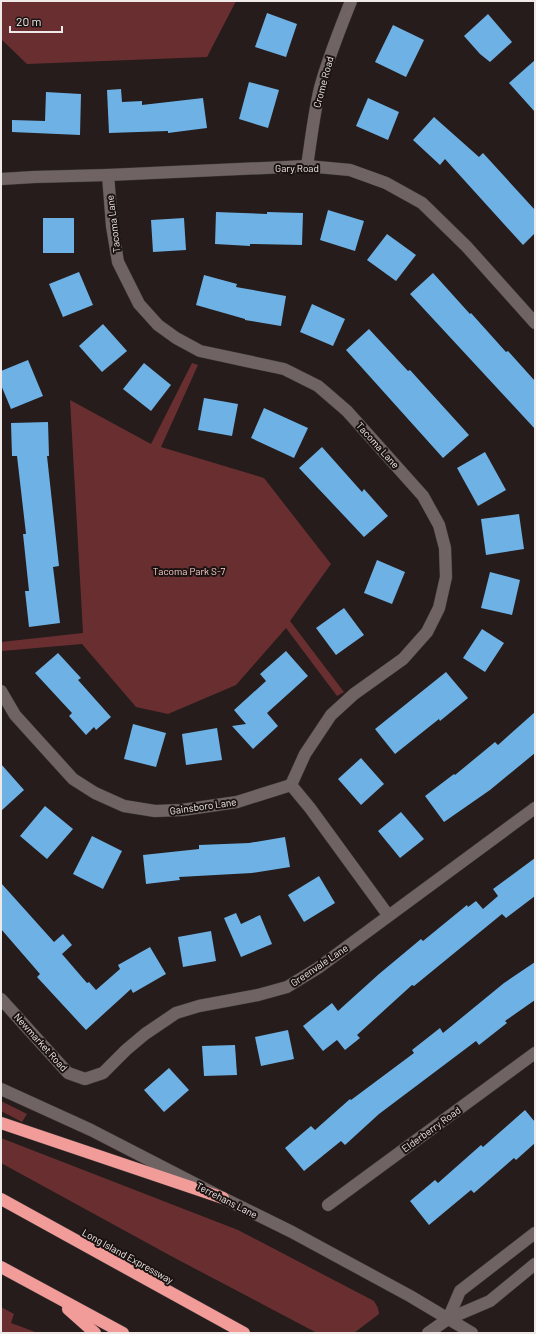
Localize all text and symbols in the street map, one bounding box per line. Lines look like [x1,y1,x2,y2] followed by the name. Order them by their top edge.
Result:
[10,8,62,34] scale bar
[16,14,42,28] text: 20 m
[310,55,336,109] street label: Crome Road
[275,162,319,174] street label: Gary Road
[104,194,122,254] street label: Tacoma Lane
[354,419,402,471] street label: Tacoma Lane
[153,565,226,577] park label: Tacoma Park S-7
[169,795,237,817] street label: Gainsboro Lane
[288,941,350,989] street label: Greenvale Lane
[12,1010,70,1074] street label: Newmarket Road
[399,1104,463,1154] street label: Elderberry Road
[194,1179,260,1221] street label: Terrehans Lane
[80,1226,176,1286] street label: Long Island Expressway

